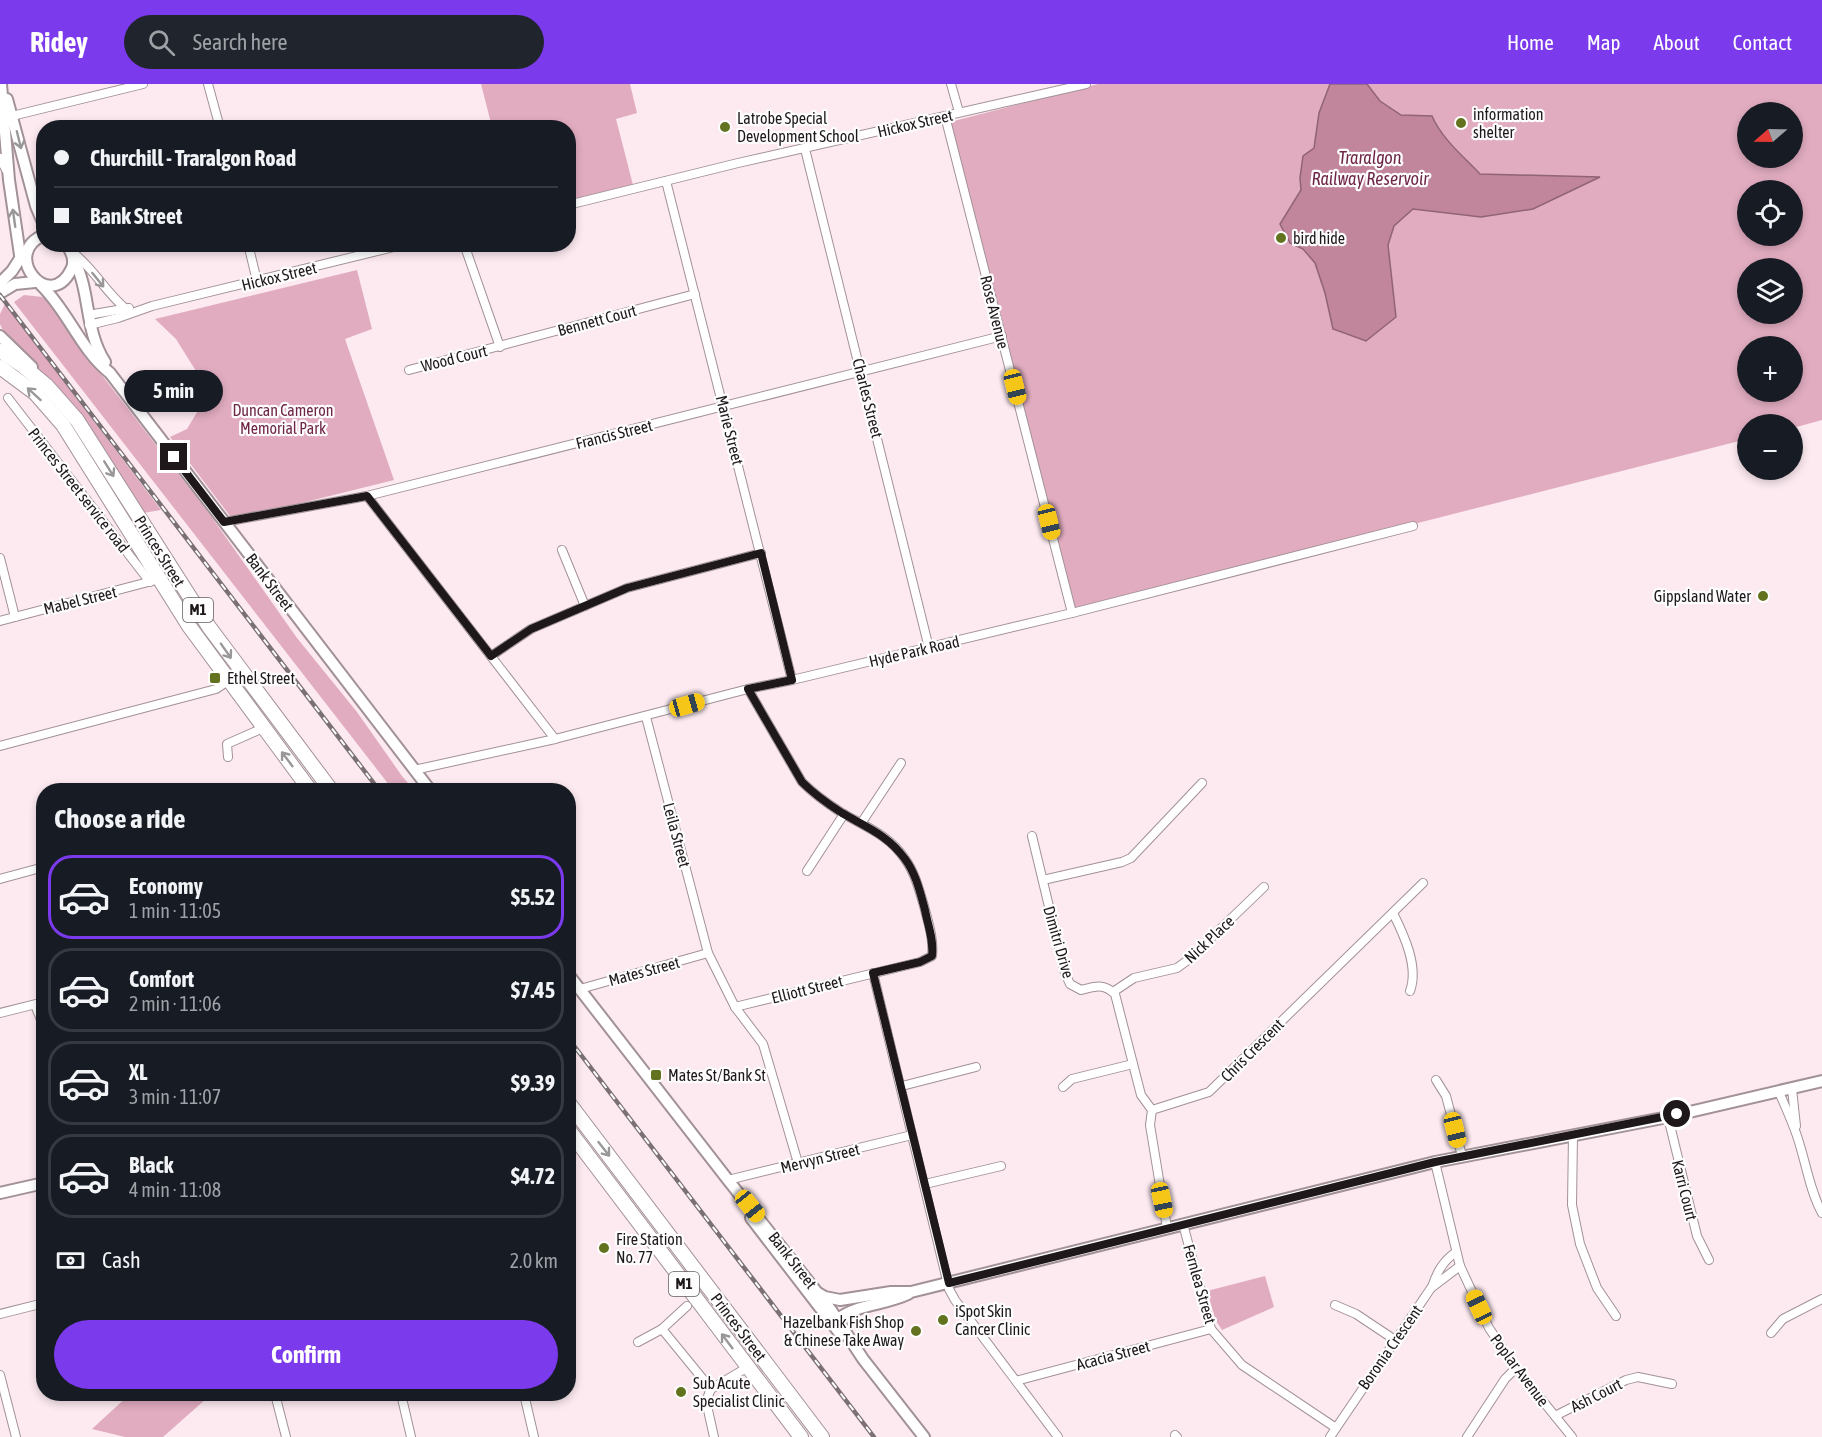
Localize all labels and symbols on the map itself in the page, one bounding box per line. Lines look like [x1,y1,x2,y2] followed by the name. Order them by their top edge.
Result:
[1737,102,1803,168] north arrow
[1473,105,1544,141] place label: information shelter
[876,106,955,140] street label: Hickox Street
[737,109,860,146] place label: Latrobe Special Development School
[1454,116,1468,130] marker: information shelter
[718,120,732,134] marker: Latrobe Special Development School
[13,130,25,149] one-way arrow
[1311,147,1429,189] water label: Traralgon Railway Reservoir
[8,208,19,228] one-way arrow
[1293,229,1345,247] place label: bird hide
[1274,231,1288,245] marker: bird hide
[240,258,319,294] street label: Hickox Street
[91,271,104,287] one-way arrow
[977,273,1013,351] street label: Rose Avenue
[556,301,639,339] street label: Bennett Court
[419,341,489,375] street label: Wood Court
[849,356,887,440] street label: Charles Street
[1002,367,1028,407] car
[124,370,224,412] callout: 5 min
[27,387,42,401] one-way arrow
[713,393,747,467] street label: Marie Street
[232,401,334,437] park label: Duncan Cameron Memorial Park
[574,416,655,452] street label: Francis Street
[25,424,133,556] street label: Princes Street service road
[160,443,187,470] route end
[104,460,116,477] one-way arrow
[1036,502,1062,542] car
[131,512,189,590] street label: Princes Street
[243,550,298,615] street label: Bank Street
[42,582,119,618] street label: Mabel Street
[1654,587,1751,606] place label: Gippsland Water
[1756,589,1770,603] marker: Gippsland Water
[183,598,213,622] road number: M1
[867,632,961,671] street label: Hyde Park Road
[220,642,232,658] one-way arrow
[227,669,295,687] place label: Ethel Street
[208,671,222,685] marker: Ethel Street
[667,691,707,719] car
[280,752,293,768] one-way arrow
[660,801,694,870] street label: Leila Street
[1040,904,1078,980] street label: Dimitri Drive
[1181,912,1237,966] street label: Nick Place
[606,953,682,989] street label: Mates Street
[769,971,845,1007] street label: Elliott Street
[1217,1015,1287,1085] street label: Chris Crescent
[668,1066,766,1084] place label: Mates St/Bank St
[649,1068,663,1082] marker: Mates St/Bank St
[1663,1100,1690,1127] route start
[1442,1110,1468,1150] car
[779,1139,862,1177] street label: Mervyn Street
[598,1140,611,1156] one-way arrow
[1669,1158,1701,1223] street label: Karri Court
[1149,1181,1175,1219] car
[732,1186,768,1226] car
[765,1228,821,1292] street label: Bank Street
[616,1230,683,1266] place label: Fire Station No. 77
[597,1241,611,1255] marker: Fire Station No. 77
[1180,1242,1220,1326] street label: Fernlea Street
[669,1272,699,1296] road number: M1
[1463,1287,1495,1327] car
[708,1290,771,1365] street label: Princes Street
[1354,1301,1426,1393] street label: Boronia Crescent
[955,1302,1030,1338] place label: iSpot Skin Cancer Clinic
[783,1313,904,1350] place label: Hazelbank Fish Shop & Chinese Take Away
[936,1313,950,1327] marker: iSpot Skin Cancer Clinic
[909,1324,923,1338] marker: Hazelbank Fish Shop & Chinese Take Away
[1486,1330,1553,1410] street label: Poplar Avenue
[721,1333,734,1349] one-way arrow
[1074,1336,1152,1373] street label: Acacia Street
[693,1374,784,1411] place label: Sub Acute Specialist Clinic
[1567,1374,1625,1416] street label: Ash Court
[674,1385,688,1399] marker: Sub Acute Specialist Clinic

